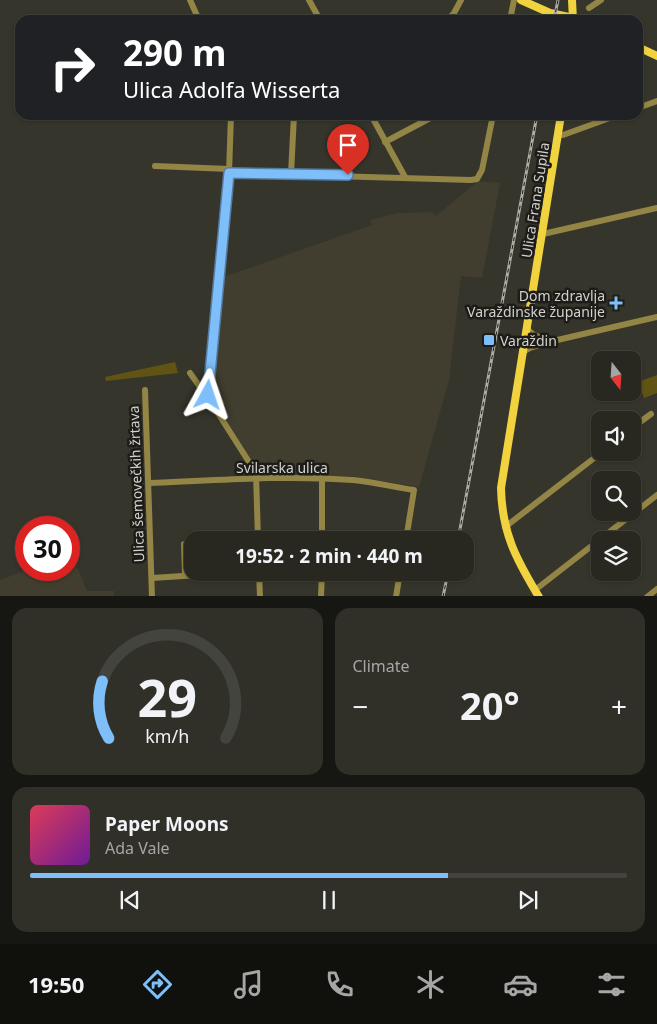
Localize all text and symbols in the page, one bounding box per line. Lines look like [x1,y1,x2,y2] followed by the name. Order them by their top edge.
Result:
[123,29,226,76] text: 290 m
[40,35,105,100] icon: right
[123,74,340,104] text: Ulica Adolfa Wisserta
[327,124,369,175] pin
[334,131,362,159] icon: arrive
[517,141,553,259] street label: Ulica Frana Supila
[467,286,605,321] place label: Dom zdravlja Varaždinske županije
[609,296,623,310] marker: Dom zdravlja Varaždinske županije
[500,331,557,350] place label: Varaždin
[482,333,496,347] marker: Varaždin
[591,351,641,401] north arrow
[591,351,641,581] map controls
[181,368,233,420] position arrow
[124,405,148,563] street label: Ulica šemovečkih žrtava
[591,411,641,461] button: sound
[236,458,328,477] street label: Svilarska ulica
[591,471,641,521] button: search
[15,516,80,581] speed limit sign: 30
[591,531,641,581] button: layers
[235,543,423,569] text: 19:52 · 2 min · 440 m
[353,655,410,677] text: Climate
[138,661,197,732] text: 29
[460,679,520,731] text: 20°
[353,687,369,725] text: −
[611,687,627,725] text: +
[145,724,189,748] text: km/h
[105,811,229,837] text: Paper Moons
[105,837,170,859] text: Ada Vale
[116,886,144,914] icon: previous
[315,886,343,914] icon: pause
[514,886,542,914] icon: next
[140,967,175,1002] icon: directions
[231,967,266,1002] icon: music
[322,967,357,1002] icon: phone
[413,967,448,1002] icon: climate
[503,967,538,1002] icon: car
[594,967,629,1002] icon: filters
[28,969,84,999] text: 19:50

